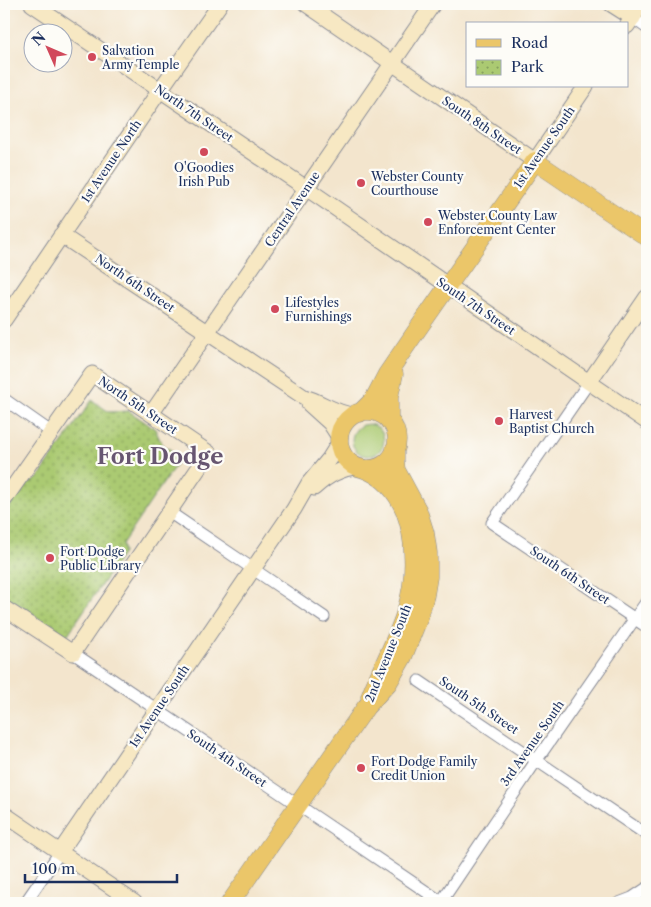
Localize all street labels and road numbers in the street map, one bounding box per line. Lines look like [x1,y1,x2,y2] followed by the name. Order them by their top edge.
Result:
[152,81,237,145] street label: North 7th Street
[439,93,525,158] street label: South 8th Street
[510,103,578,191] street label: 1st Avenue South
[78,116,145,205] street label: 1st Avenue North
[261,168,323,250] street label: Central Avenue
[92,251,178,316] street label: North 6th Street
[434,274,519,338] street label: South 7th Street
[95,373,181,437] street label: North 5th Street
[527,543,613,608] street label: South 6th Street
[362,602,415,704] street label: 2nd Avenue South
[126,661,193,750] street label: 1st Avenue South
[437,673,522,737] street label: South 5th Street
[497,697,567,789] street label: 3rd Avenue South
[184,726,270,791] street label: South 4th Street

